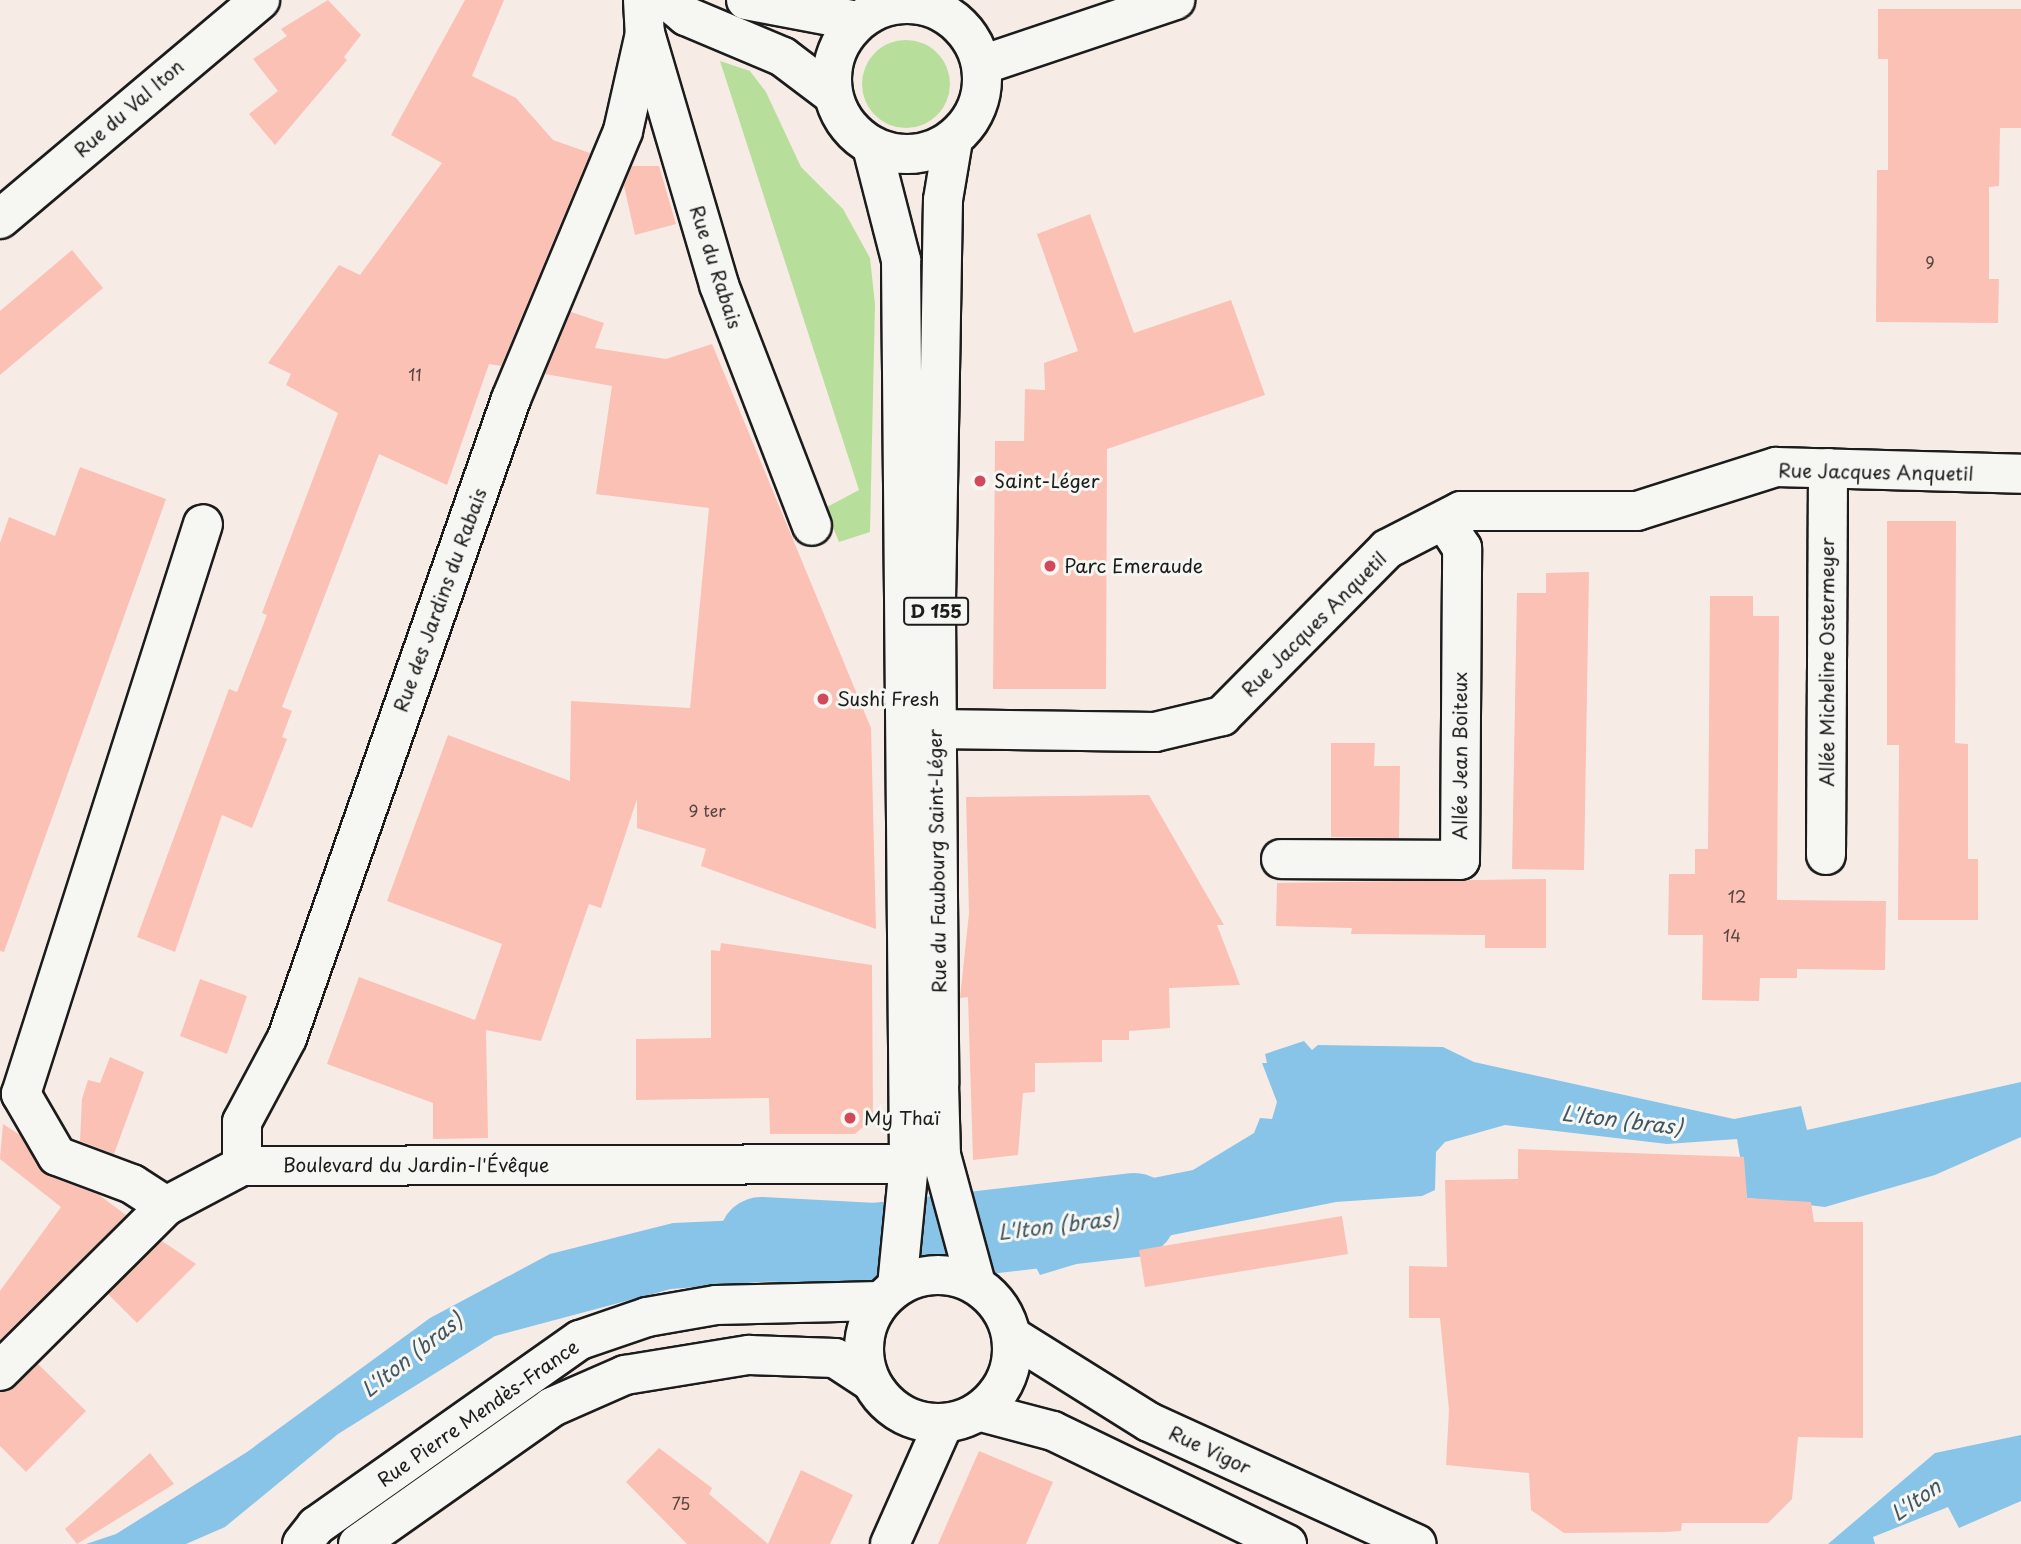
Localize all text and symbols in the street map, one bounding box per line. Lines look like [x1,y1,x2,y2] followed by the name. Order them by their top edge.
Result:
[69,54,189,162] street label: Rue du Val Iton
[685,202,747,332] street label: Rue du Rabais
[1925,252,1935,272] house number: 9
[408,364,422,384] house number: 11
[1776,459,1976,485] street label: Rue Jacques Anquetil
[994,470,1099,492] place label: Saint-Léger
[972,473,988,489] marker: Saint-Léger
[388,483,492,717] street label: Rue des Jardins du Rabais
[1816,536,1838,788] street label: Allée Micheline Ostermeyer
[1236,546,1392,702] street label: Rue Jacques Anquetil
[1064,555,1203,577] place label: Parc Emeraude
[1042,558,1058,574] marker: Parc Emeraude
[903,596,969,626] road number: D 155
[1449,671,1471,841] street label: Allée Jean Boiteux
[837,688,939,710] place label: Sushi Fresh
[815,691,831,707] marker: Sushi Fresh
[923,727,951,995] street label: Rue du Faubourg Saint-Léger
[689,800,725,820] house number: 9 ter
[1728,886,1746,906] house number: 12
[1723,925,1741,945] house number: 14
[1560,1099,1684,1139] water label: L'Iton (bras)
[864,1107,940,1129] place label: My Thaï
[842,1110,858,1126] marker: My Thaï
[283,1154,549,1176] street label: Boulevard du Jardin-l'Évêque
[996,1204,1120,1244] water label: L'Iton (bras)
[355,1307,467,1401] water label: L'Iton (bras)
[372,1334,584,1492] street label: Rue Pierre Mendès-France
[1165,1421,1255,1479] street label: Rue Vigor
[1885,1473,1945,1525] water label: L'Iton
[672,1493,690,1513] house number: 75

